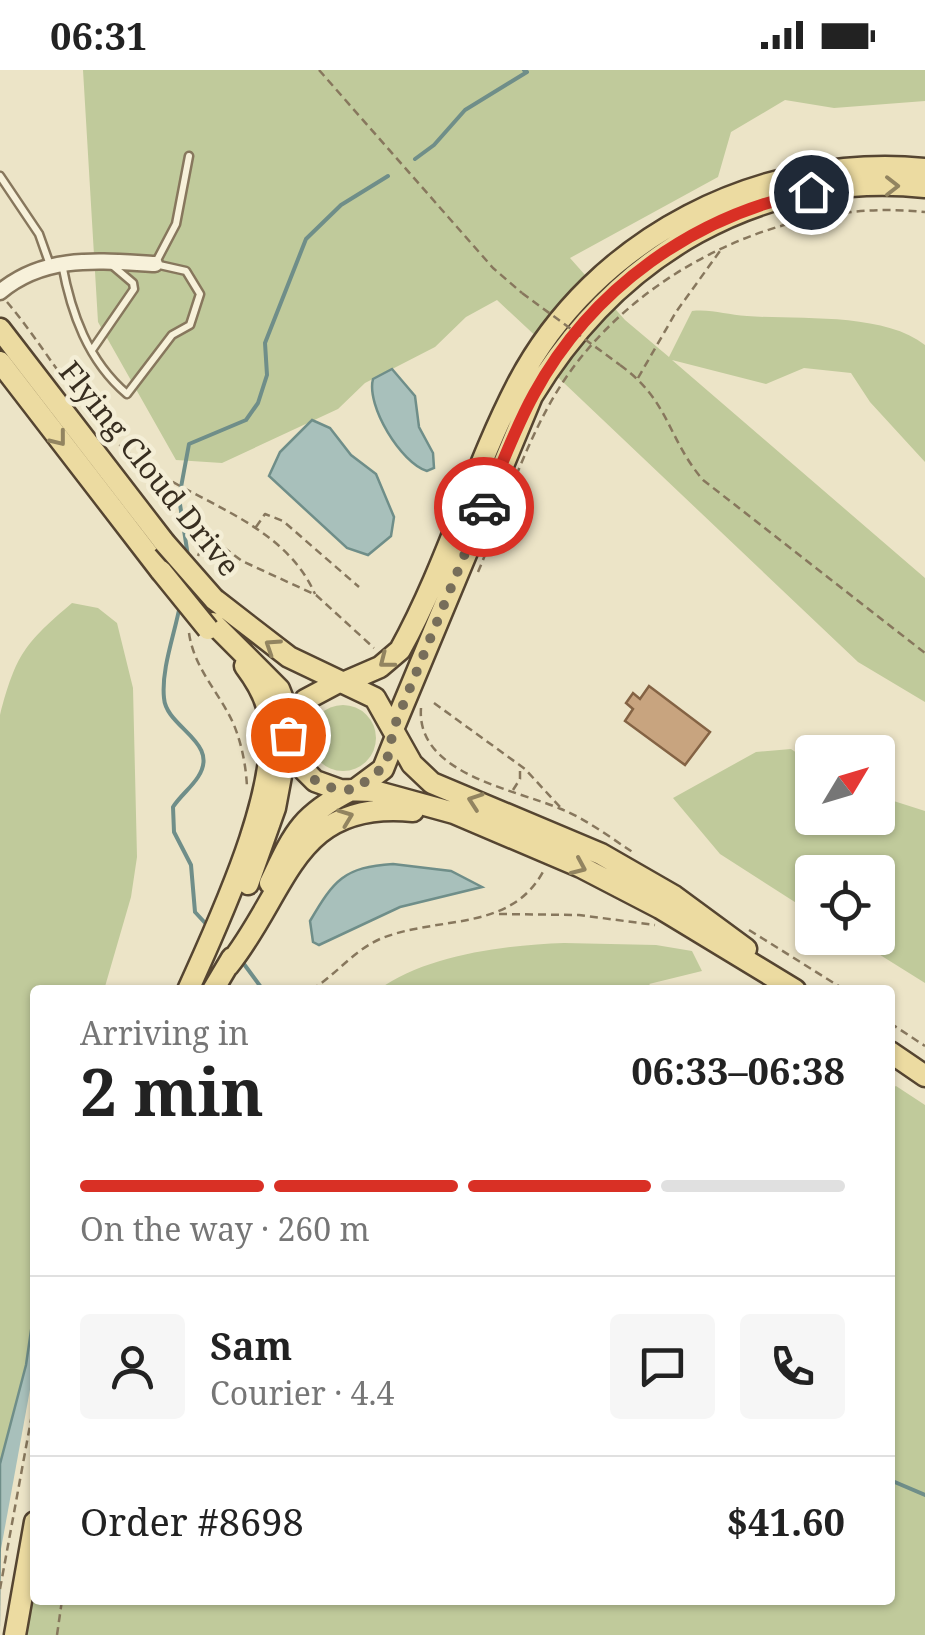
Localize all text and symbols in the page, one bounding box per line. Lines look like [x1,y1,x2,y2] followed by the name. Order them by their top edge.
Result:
[50,9,147,61] text: 06:31
[769,150,854,235] pin
[784,165,839,220] icon: home
[884,175,900,197] one-way arrow
[51,352,250,584] street label: Flying Cloud Drive
[48,428,65,446] one-way arrow
[434,457,534,557] courier
[457,480,512,535] icon: car
[265,640,284,658] one-way arrow
[379,649,397,667] one-way arrow
[246,693,331,778] pin
[261,708,316,763] icon: bag
[795,735,895,835] north arrow
[795,735,895,955] map controls
[467,793,484,813] one-way arrow
[336,809,354,829] one-way arrow
[569,855,587,875] one-way arrow
[795,855,895,955] button: locate
[80,1011,249,1054] text: Arriving in
[631,1044,845,1096] text: 06:33–06:38
[80,1047,264,1135] text: 2 min
[80,1207,370,1250] text: On the way · 260 m
[80,1314,185,1419] button: person
[610,1314,715,1419] button: chat
[740,1314,845,1419] button: phone
[210,1319,292,1371] text: Sam
[210,1371,394,1414] text: Courier · 4.4
[80,1495,304,1547] text: Order #8698
[726,1495,845,1547] text: $41.60

